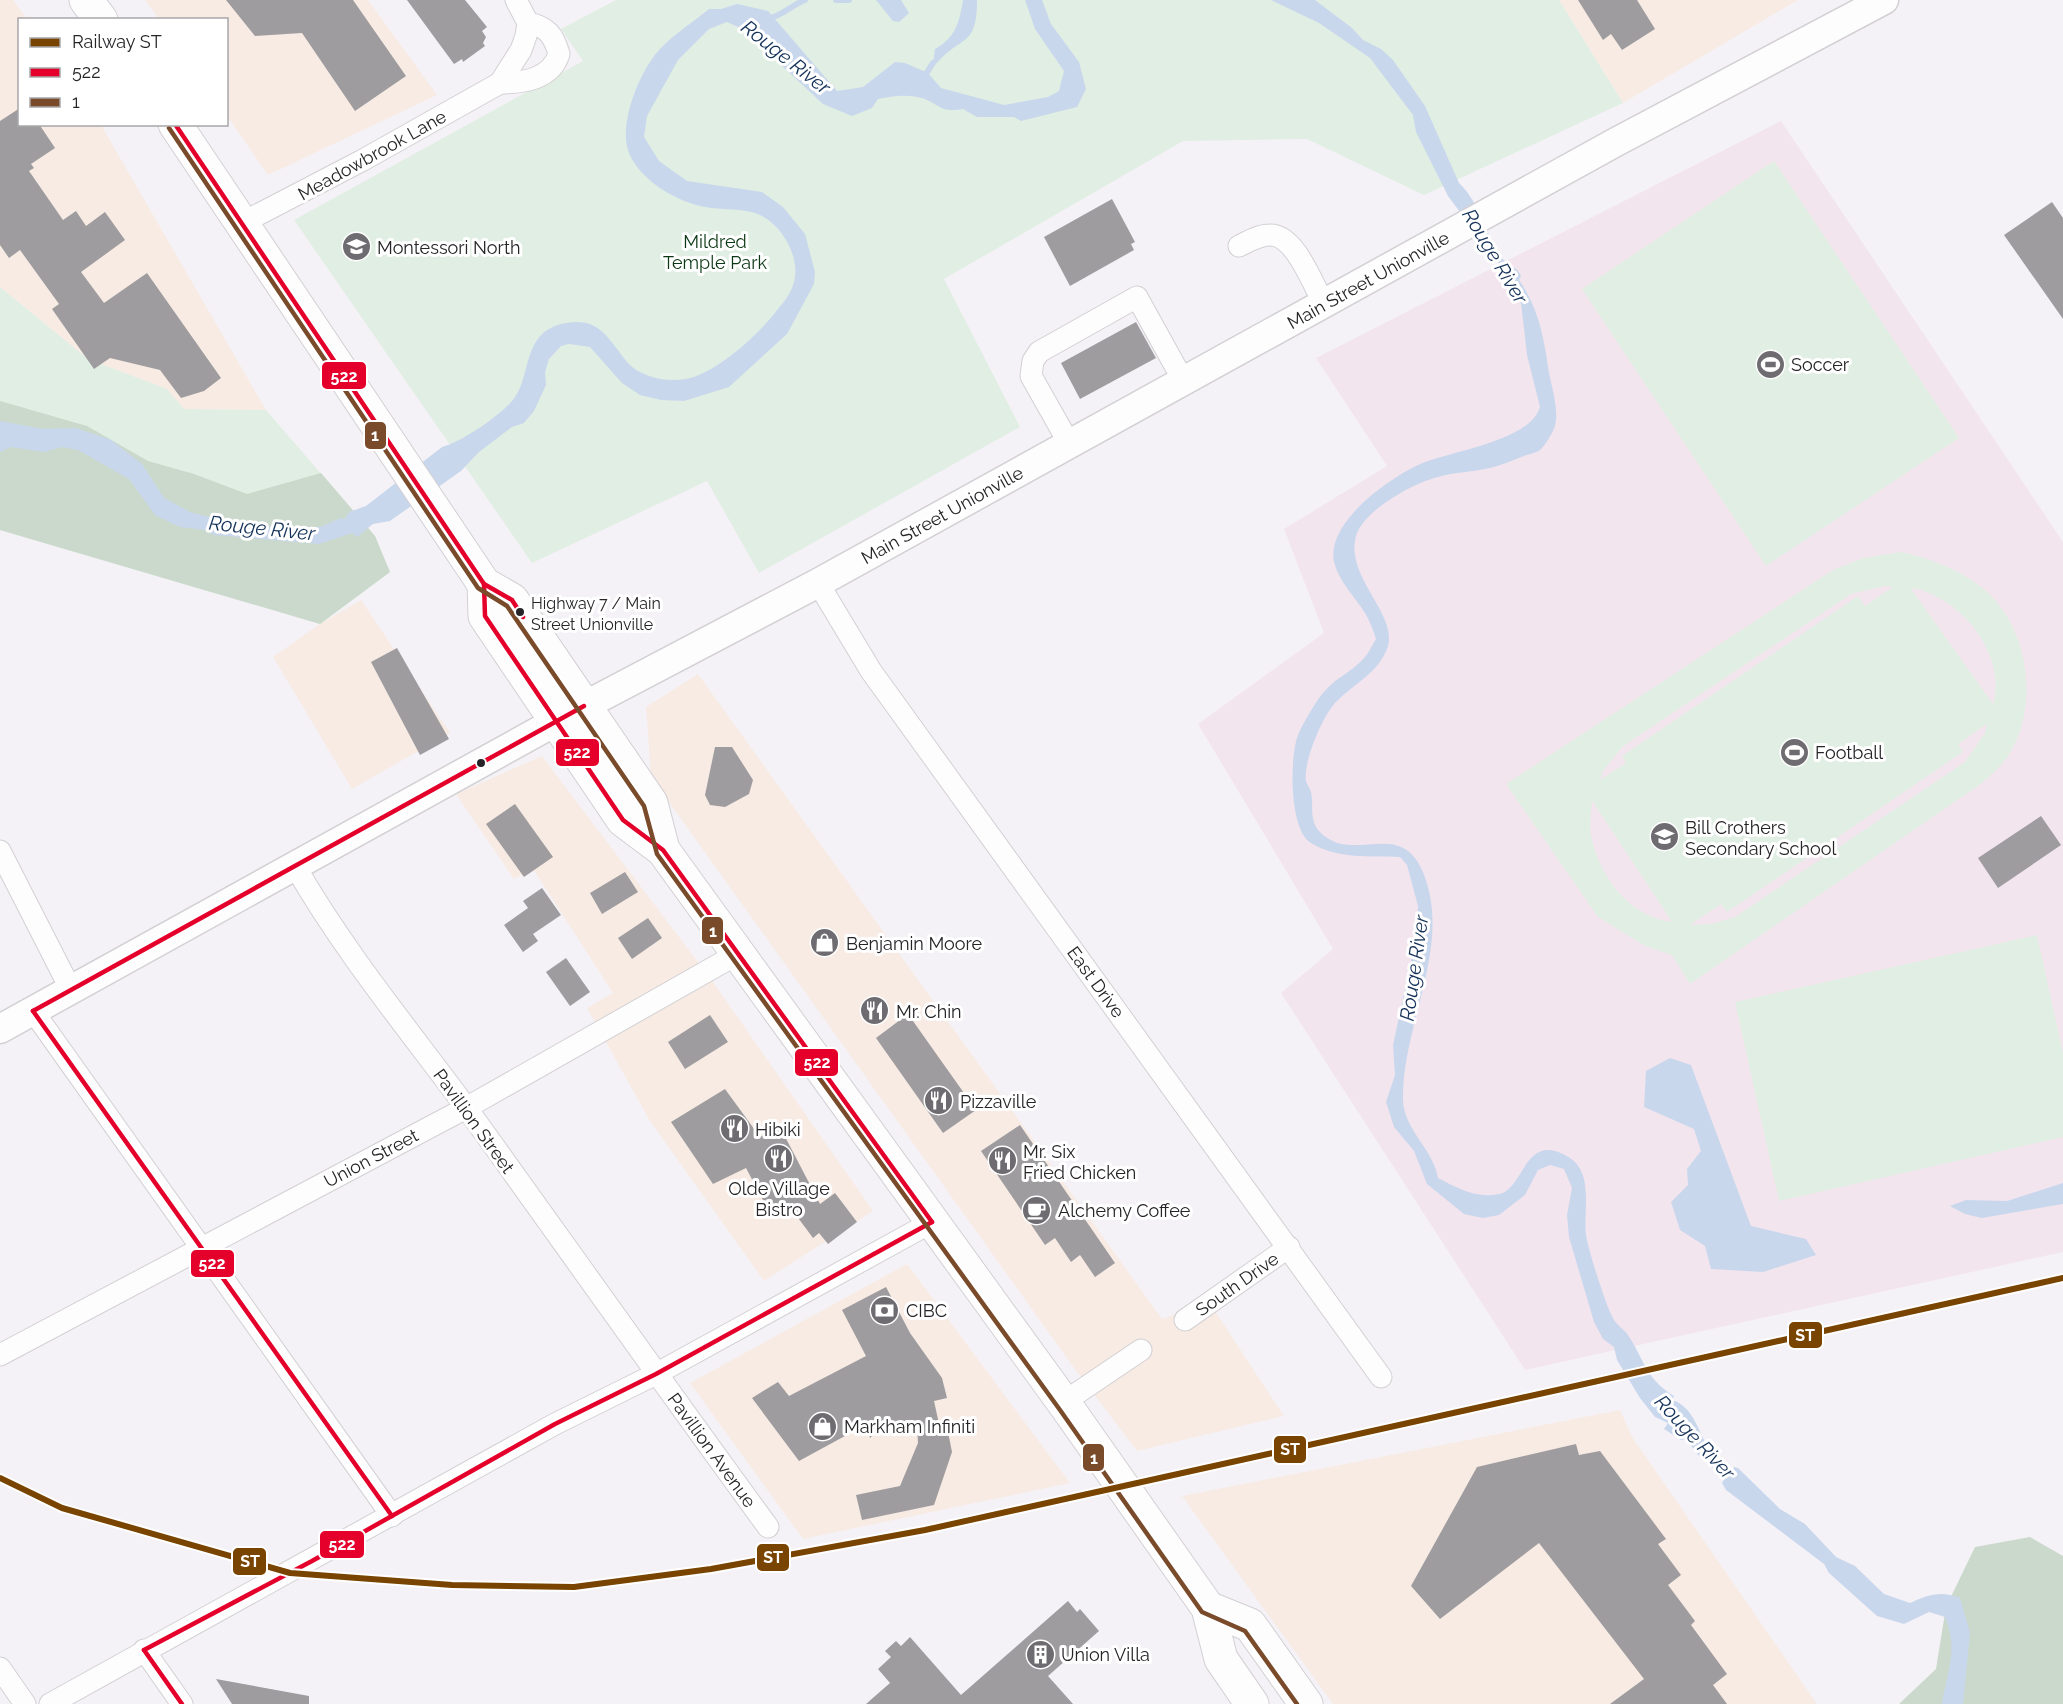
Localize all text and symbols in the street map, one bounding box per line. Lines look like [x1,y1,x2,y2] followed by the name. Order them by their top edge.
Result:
[737,15,836,100] water label: Rouge River
[18,18,228,126] legend
[72,31,162,52] text: Railway ST
[72,61,101,82] text: 522
[72,91,80,112] text: 1
[294,105,450,204] street label: Meadowbrook Lane
[1457,204,1533,309] water label: Rouge River
[1283,227,1453,333] street label: Main Street Unionville
[340,231,372,263] school or university icon: Montessori North
[663,231,767,273] park label: Mildred Temple Park
[377,237,520,258] place label: Montessori North
[1754,348,1786,380] sports icon: Soccer
[1791,354,1850,375] place label: Soccer
[321,361,367,390] line badge: 522
[331,367,357,386] text: 522
[364,421,387,450] line badge: 1
[371,426,379,445] text: 1
[857,462,1027,568] street label: Main Street Unionville
[208,510,317,546] water label: Rouge River
[531,594,661,634] place label: Highway 7 / Main Street Unionville
[514,606,526,618] marker: Highway 7 / Main Street Unionville
[1778,736,1810,768] sports icon: Football
[555,738,600,767] line badge: 522
[1815,742,1883,763] place label: Football
[564,743,590,762] text: 522
[475,757,487,769] unlabelled marker
[1685,817,1836,859] place label: Bill Crothers Secondary School
[1648,821,1680,853] school or university icon: Bill Crothers Secondary School
[1395,912,1433,1022] water label: Rouge River
[701,916,724,945] line badge: 1
[709,922,717,941] text: 1
[809,927,841,959] shop icon: Benjamin Moore
[846,933,983,954] place label: Benjamin Moore
[1063,942,1129,1022] street label: East Drive
[859,995,891,1027] restaurant icon: Mr. Chin
[896,1001,962,1022] place label: Mr. Chin
[794,1048,839,1077] line badge: 522
[804,1053,830,1072] text: 522
[429,1065,519,1177] street label: Pavillion Street
[923,1085,955,1117] restaurant icon: Pizzaville
[960,1091,1037,1112] place label: Pizzaville
[718,1113,750,1145] restaurant icon: Hibiki
[755,1119,801,1140] place label: Hibiki
[320,1124,422,1192] street label: Union Street
[1023,1141,1136,1183] place label: Mr. Six Fried Chicken
[763,1143,795,1175] restaurant icon: Olde Village Bistro
[986,1145,1018,1177] restaurant icon: Mr. Six Fried Chicken
[728,1178,830,1220] place label: Olde Village Bistro
[1021,1194,1053,1226] cafe icon: Alchemy Coffee
[1058,1200,1191,1221] place label: Alchemy Coffee
[1191,1248,1283,1320] street label: South Drive
[190,1249,235,1278] line badge: 522
[199,1254,225,1273] text: 522
[869,1294,901,1326] bank icon: CIBC
[906,1300,947,1321] place label: CIBC
[1788,1321,1823,1349] line badge: ST
[1795,1326,1815,1345] text: ST
[663,1389,761,1512] street label: Pavillion Avenue
[1650,1390,1741,1485] water label: Rouge River
[807,1410,839,1442] shop icon: Markham Infiniti
[844,1416,975,1437] place label: Markham Infiniti
[1273,1435,1307,1464] line badge: ST
[1280,1440,1300,1459] text: ST
[1082,1443,1105,1472] line badge: 1
[1090,1449,1098,1468] text: 1
[319,1530,365,1559] line badge: 522
[329,1535,355,1554] text: 522
[756,1543,790,1572] line badge: ST
[232,1547,267,1576] line badge: ST
[763,1548,783,1567] text: ST
[240,1552,260,1571] text: ST
[1024,1638,1056,1670] building icon: Union Villa
[1061,1644,1150,1665] place label: Union Villa

